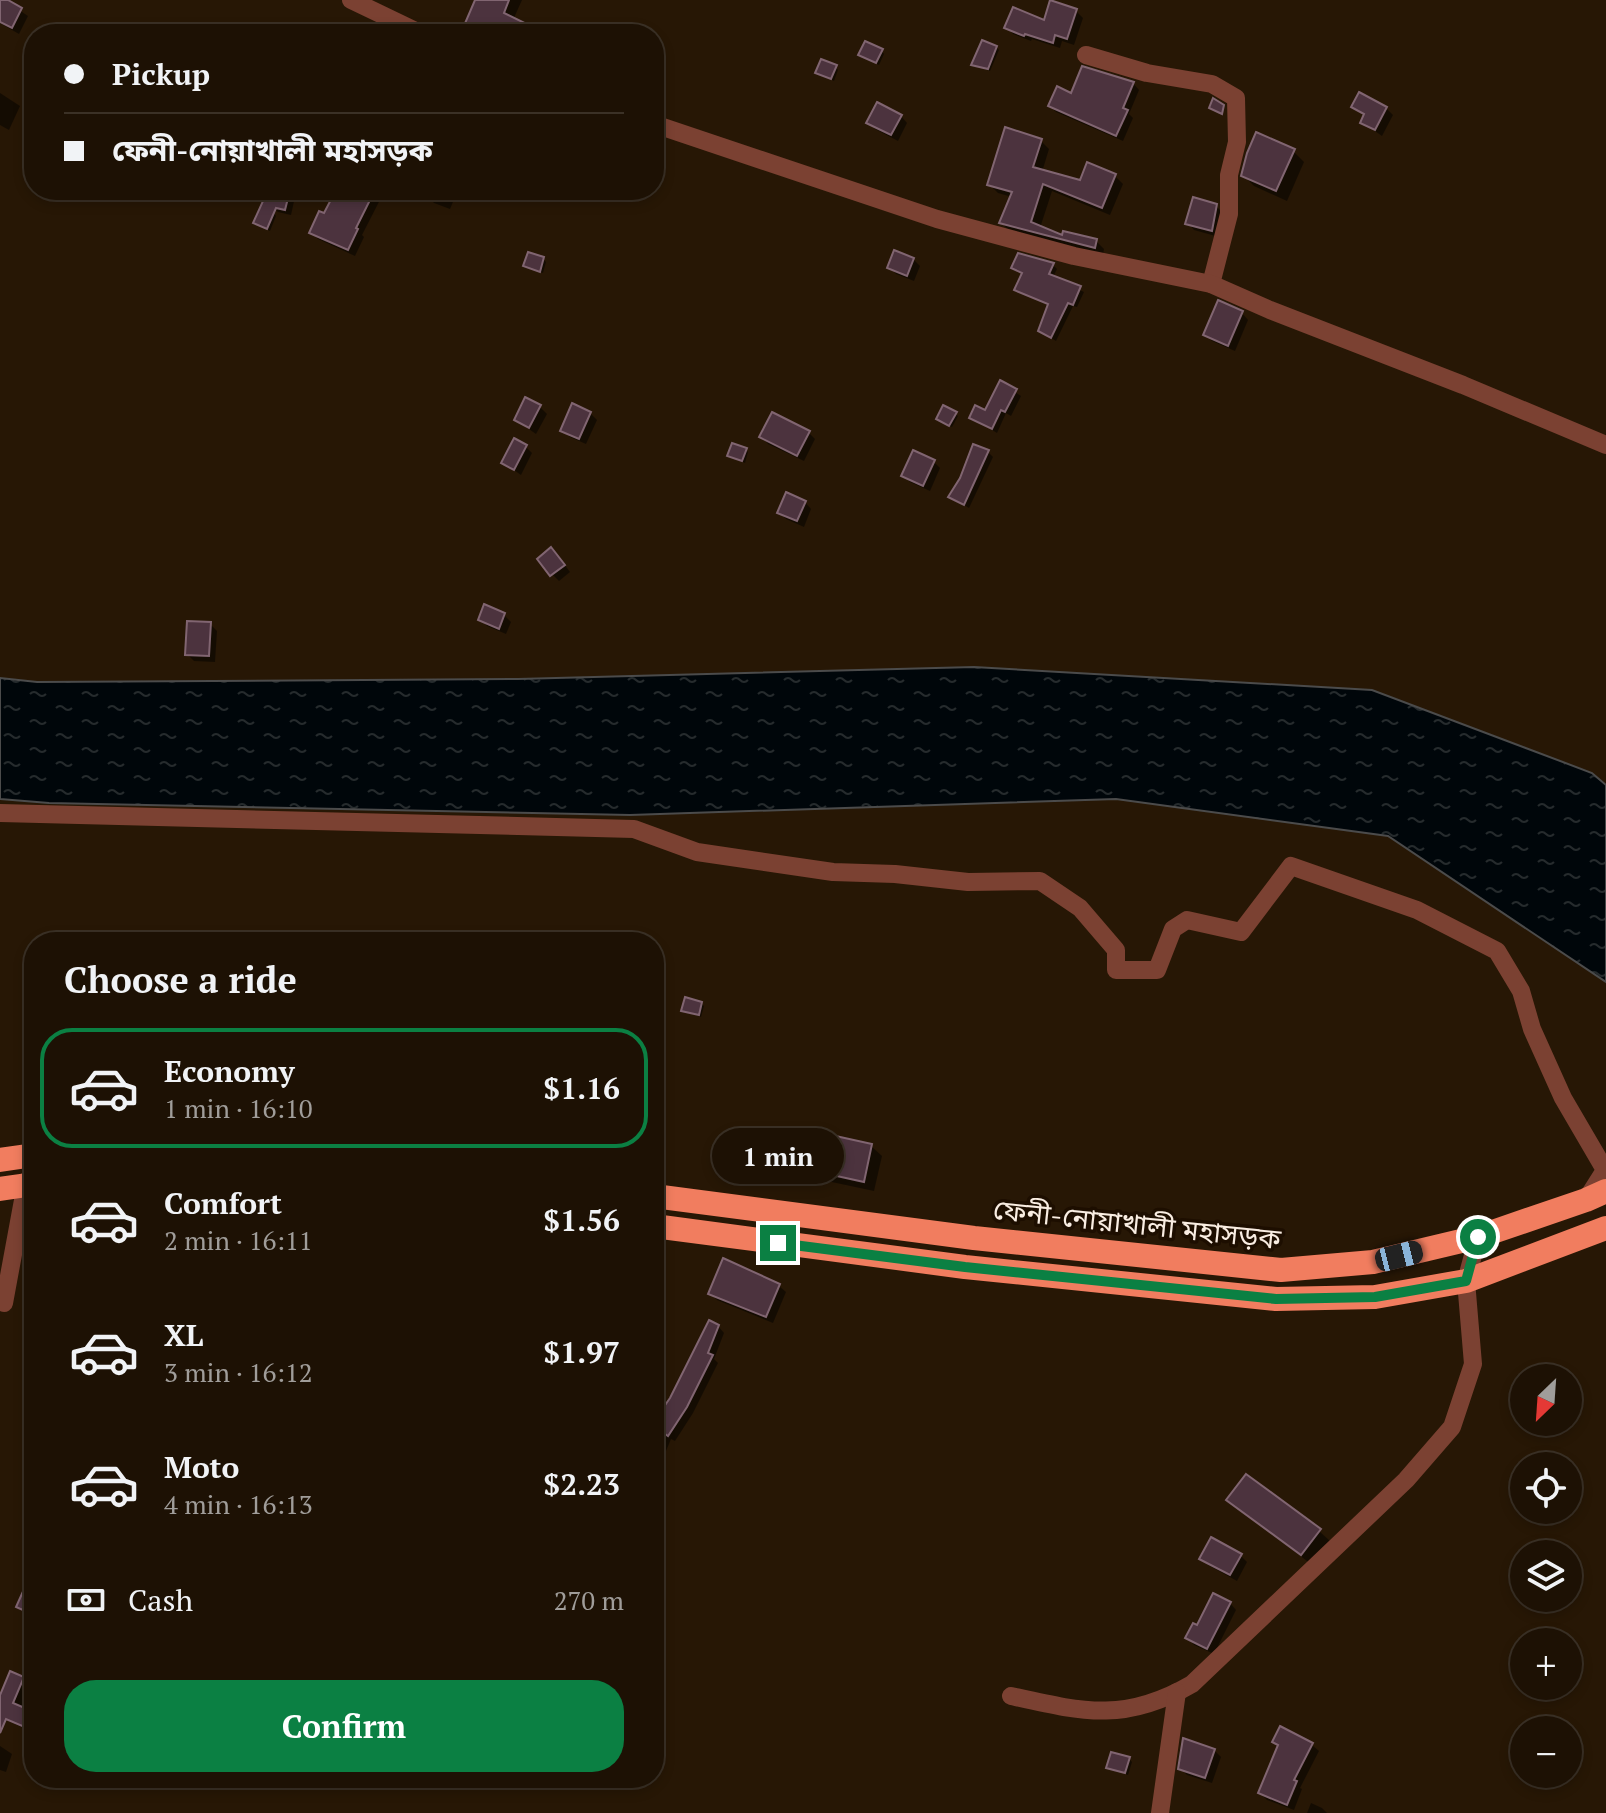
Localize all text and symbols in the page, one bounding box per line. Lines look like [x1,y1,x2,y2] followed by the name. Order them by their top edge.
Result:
[112,54,210,94] text: Pickup
[112,130,433,170] text: ফেনী-নোয়াখালী মহাসড়ক
[64,956,297,1003] text: Choose a ride
[164,1051,295,1091] text: Economy
[68,1052,140,1124] icon: car
[543,1068,620,1108] text: $1.16
[164,1091,313,1125] text: 1 min · 16:10
[712,1127,844,1183] callout: 1 min
[742,1139,814,1173] text: 1 min
[164,1183,282,1223] text: Comfort
[68,1184,140,1256] icon: car
[991,1190,1283,1257] street label: ফেনী-নোয়াখালী মহাসড়ক
[543,1200,620,1240] text: $1.56
[1460,1219,1496,1255] route start
[164,1223,313,1257] text: 2 min · 16:11
[760,1225,796,1261] route end
[1373,1239,1425,1273] car
[164,1315,203,1355] text: XL
[68,1316,140,1388] icon: car
[543,1332,620,1372] text: $1.97
[164,1355,313,1389] text: 3 min · 16:12
[1510,1364,1582,1436] north arrow
[1510,1364,1582,1788] map controls
[164,1447,239,1487] text: Moto
[68,1448,140,1520] icon: car
[1510,1452,1582,1524] button: locate
[543,1464,620,1504] text: $2.23
[164,1487,313,1521] text: 4 min · 16:13
[1510,1540,1582,1612] button: layers
[64,1578,108,1622] icon: cash
[128,1580,193,1620] text: Cash
[554,1583,624,1617] text: 270 m
[1510,1628,1582,1700] button: +
[64,1680,624,1772] button: Confirm
[1510,1716,1582,1788] button: −

